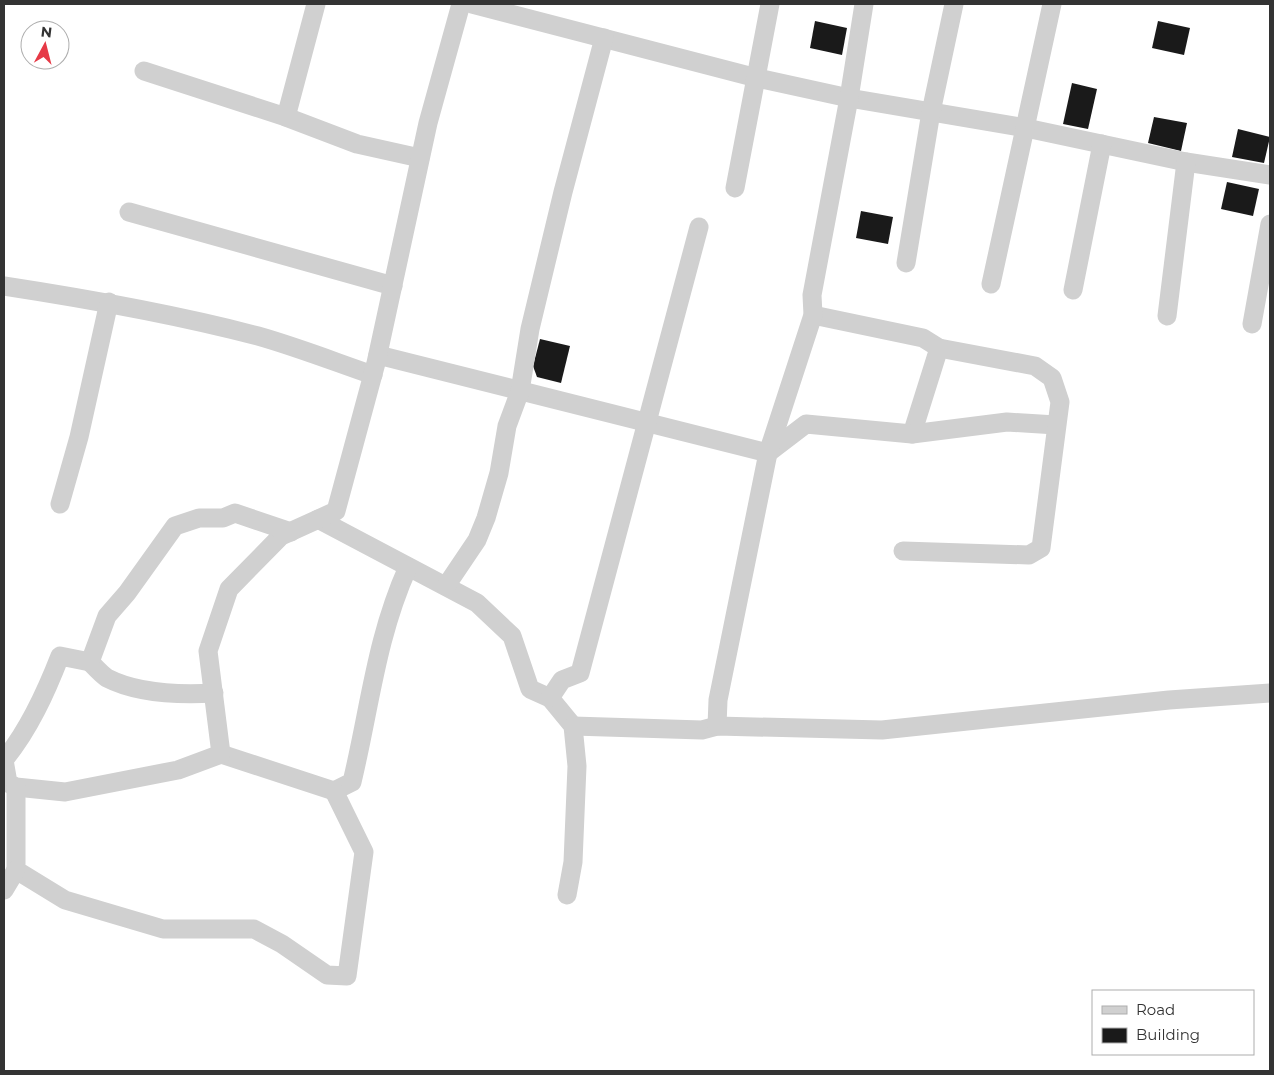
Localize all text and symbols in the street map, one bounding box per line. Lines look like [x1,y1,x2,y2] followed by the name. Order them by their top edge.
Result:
[20,20,70,70] north arrow
[40,22,53,42] text: N
[1092,990,1254,1055] legend
[1136,1000,1175,1019] text: Road
[1136,1025,1200,1044] text: Building

